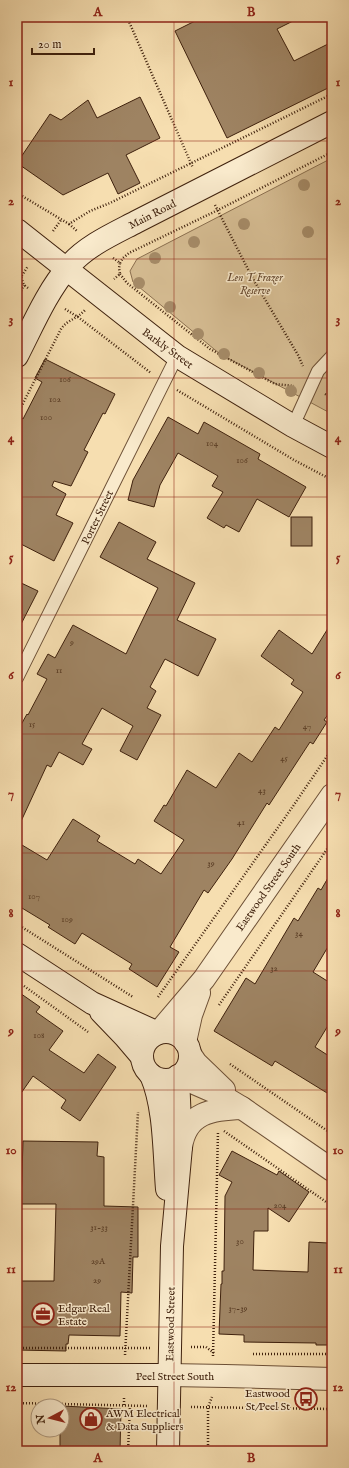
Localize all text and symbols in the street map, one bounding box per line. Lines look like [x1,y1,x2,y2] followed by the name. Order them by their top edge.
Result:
[93,4,104,21] text: A
[247,4,256,21] text: B
[32,30,94,56] scale bar
[38,37,61,52] text: 20 m
[9,74,14,91] text: 1
[336,74,341,91] text: 1
[8,193,14,210] text: 2
[335,193,341,210] text: 2
[126,197,179,233] street label: Main Road
[226,271,284,298] park label: Len T Frazer Reserve
[9,311,14,328] text: 3
[336,311,341,328] text: 3
[139,326,196,372] street label: Barkly Street
[59,374,71,385] house number: 106
[49,394,61,405] house number: 102
[40,412,52,423] house number: 100
[8,430,15,447] text: 4
[335,430,342,447] text: 4
[206,438,219,449] house number: 104
[236,455,248,466] house number: 106
[79,488,117,547] street label: Porter Street
[9,549,14,566] text: 5
[336,549,341,566] text: 5
[69,637,74,648] house number: 9
[56,665,62,676] house number: 11
[8,667,14,684] text: 6
[335,667,341,684] text: 6
[29,719,36,730] house number: 15
[303,721,311,732] house number: 47
[280,753,289,764] house number: 45
[258,785,266,796] house number: 43
[8,786,14,803] text: 7
[335,786,341,803] text: 7
[237,817,245,828] house number: 41
[233,841,304,934] street label: Eastwood Street South
[207,858,215,869] house number: 39
[28,891,40,902] house number: 107
[8,905,14,922] text: 8
[335,905,341,922] text: 8
[61,914,73,925] house number: 109
[295,928,303,939] house number: 34
[270,963,278,974] house number: 32
[7,1023,14,1040] text: 9
[334,1023,341,1040] text: 9
[33,1030,45,1041] house number: 108
[5,1142,17,1159] text: 10
[332,1142,344,1159] text: 10
[273,1200,287,1211] house number: 204
[90,1222,108,1233] house number: 31-33
[236,1236,244,1247] house number: 30
[91,1256,106,1267] house number: 29A
[6,1261,16,1278] text: 11
[333,1261,343,1278] text: 11
[93,1275,101,1286] house number: 29
[163,1286,179,1361] street label: Eastwood Street
[30,1301,56,1327] office icon: Edgar Real Estate
[58,1302,110,1329] place label: Edgar Real Estate
[228,1303,248,1314] house number: 37-39
[136,1370,214,1384] street label: Peel Street South
[6,1379,16,1396] text: 12
[333,1379,343,1396] text: 12
[293,1386,319,1412] bus stop icon: Eastwood St/Peel St
[245,1387,290,1414] place label: Eastwood St/Peel St
[30,1398,70,1438] north arrow
[78,1406,104,1432] shop icon: AWM Electrical & Data Suppliers
[105,1407,183,1434] place label: AWM Electrical & Data Suppliers
[33,1413,49,1426] text: N
[93,1450,104,1467] text: A
[247,1450,256,1467] text: B

